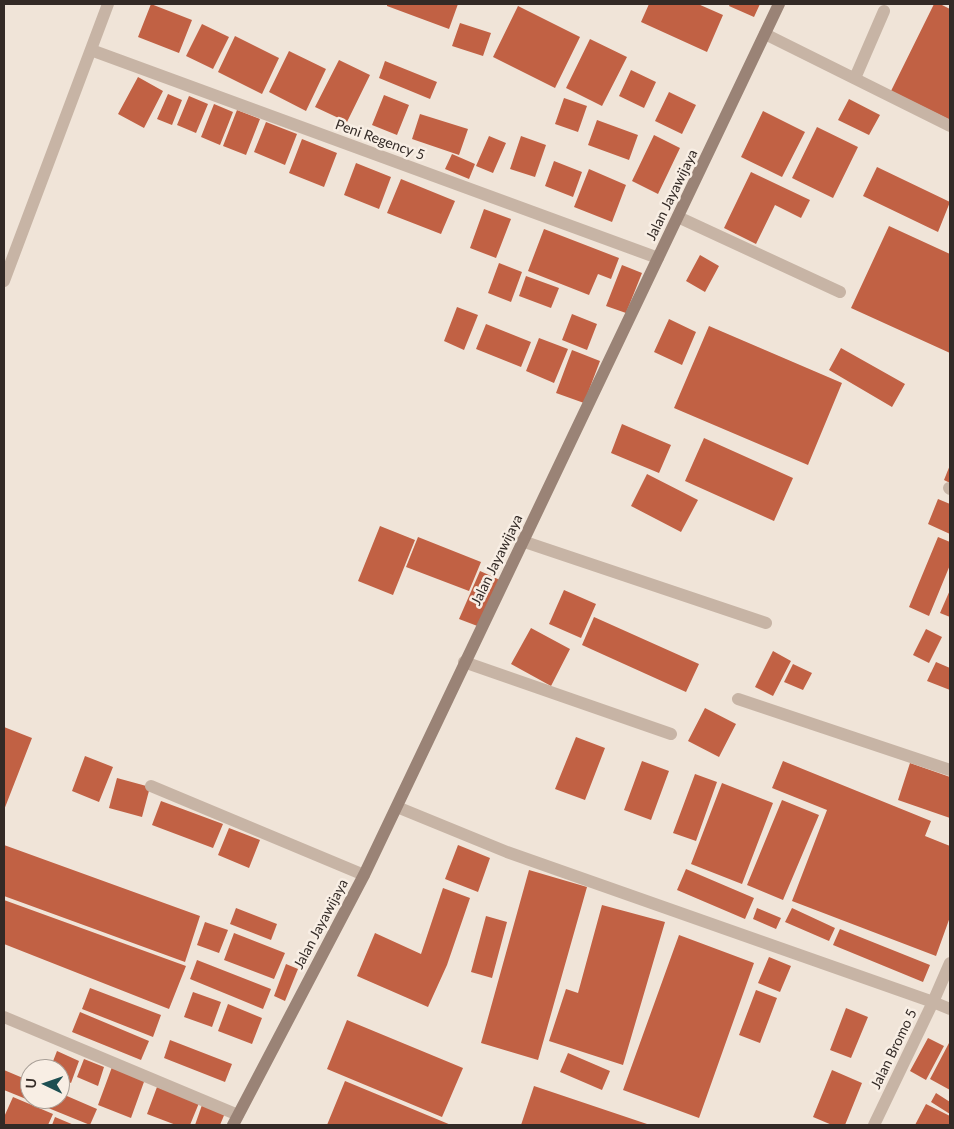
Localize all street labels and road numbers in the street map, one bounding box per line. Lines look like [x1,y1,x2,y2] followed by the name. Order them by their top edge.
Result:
[333,116,427,164] street label: Peni Regency 5
[643,147,701,243] street label: Jalan Jayawijaya
[468,512,526,608] street label: Jalan Jayawijaya
[290,876,352,972] street label: Jalan Jayawijaya
[867,1006,921,1092] street label: Jalan Bromo 5

